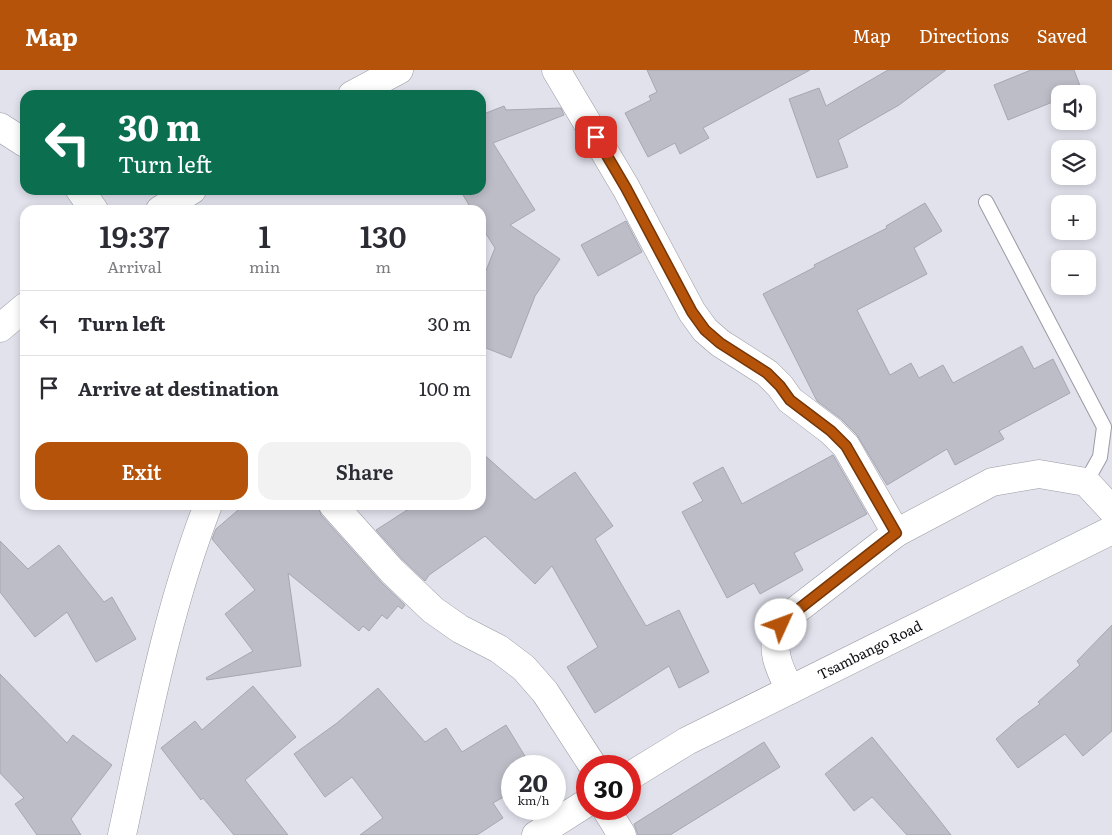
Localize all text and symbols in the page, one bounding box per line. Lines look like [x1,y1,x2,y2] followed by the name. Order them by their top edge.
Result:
[25,18,78,53] text: Map
[853,22,891,49] text: Map
[919,22,1009,49] text: Directions
[1037,22,1087,49] text: Saved
[1051,85,1096,295] map controls
[1051,85,1096,130] button: sound
[118,100,201,152] text: 30 m
[35,110,100,175] icon: left
[575,116,617,158] pin
[582,123,610,151] icon: arrive
[1051,140,1096,185] button: layers
[118,147,212,180] text: Turn left
[1051,195,1096,240] button: +
[99,213,170,257] text: 19:37
[259,213,271,257] text: 1
[360,213,407,257] text: 130
[1051,250,1096,295] button: −
[107,254,162,278] text: Arrival
[249,254,280,278] text: min
[375,254,391,278] text: m
[35,309,63,337] icon: left
[78,309,165,337] text: Turn left
[427,309,471,337] text: 30 m
[35,374,63,402] icon: arrive
[78,374,279,402] text: Arrive at destination
[419,374,471,402] text: 100 m
[35,442,248,500] button: Exit
[258,442,471,500] button: Share
[754,598,806,650] position arrow
[814,615,925,684] street label: Tsambango Road
[576,755,641,820] speed limit sign: 30
[519,763,548,800] text: 20
[518,791,549,809] text: km/h

